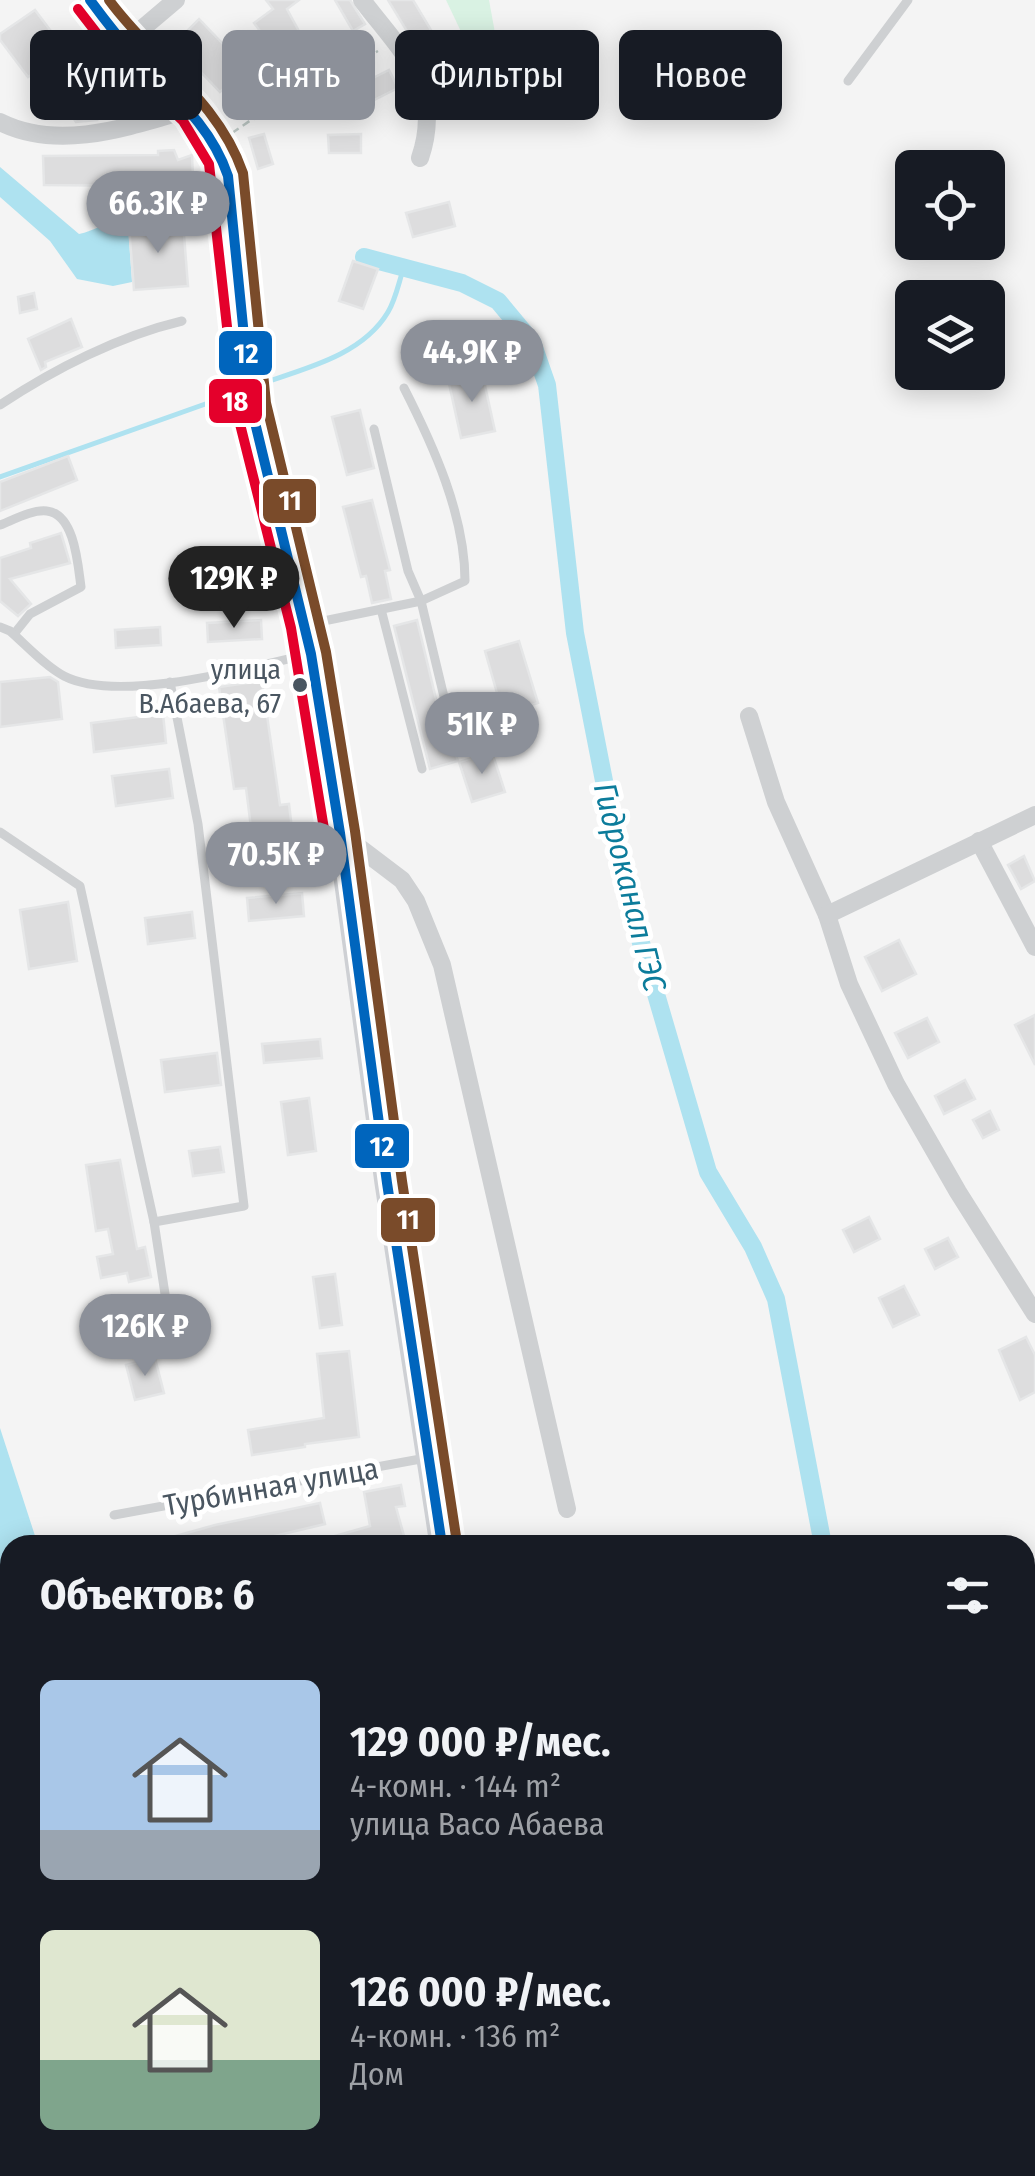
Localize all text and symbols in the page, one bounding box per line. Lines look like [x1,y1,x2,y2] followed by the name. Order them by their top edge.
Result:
[30,30,202,120] chip: Купить
[222,30,375,120] chip: Снять
[395,30,599,120] chip: Фильтры
[619,30,782,120] chip: Новое
[895,150,1005,390] map controls
[895,150,1005,260] button: locate
[66,171,250,256] pin: 66.3K ₽
[108,184,208,222] text: 66.3K ₽
[895,280,1005,390] button: layers
[380,320,564,405] pin: 44.9K ₽
[217,329,274,377] line badge: 12
[423,333,521,371] text: 44.9K ₽
[234,337,258,370] text: 12
[207,377,264,425] line badge: 18
[222,385,249,418] text: 18
[261,477,318,525] line badge: 11
[278,484,302,517] text: 11
[153,546,315,631] pin: 129K ₽
[190,559,278,597] text: 129K ₽
[138,653,281,720] place label: улица В.Абаева, 67
[290,675,310,695] marker: улица В.Абаева, 67
[412,692,552,777] pin: 51K ₽
[447,705,517,743] text: 51K ₽
[586,779,675,997] water label: Гидроканал ГЭС
[184,822,368,907] pin: 70.5K ₽
[228,835,324,873] text: 70.5K ₽
[353,1122,411,1170] line badge: 12
[370,1130,394,1163] text: 12
[379,1196,437,1244] line badge: 11
[396,1203,420,1236] text: 11
[64,1294,226,1379] pin: 126K ₽
[101,1307,189,1345] text: 126K ₽
[161,1450,381,1524] street label: Турбинная улица
[940,1568,995,1623] icon: filters
[40,1570,254,1620] text: Объектов: 6
[350,1717,611,1767] text: 129 000 ₽/мес.
[120,1720,240,1840] icon: home
[350,1767,561,1805] text: 4-комн. · 144 m²
[350,1805,604,1843] text: улица Васо Абаева
[350,1967,611,2017] text: 126 000 ₽/мес.
[120,1970,240,2090] icon: home
[350,2017,560,2055] text: 4-комн. · 136 m²
[350,2055,404,2093] text: Дом

